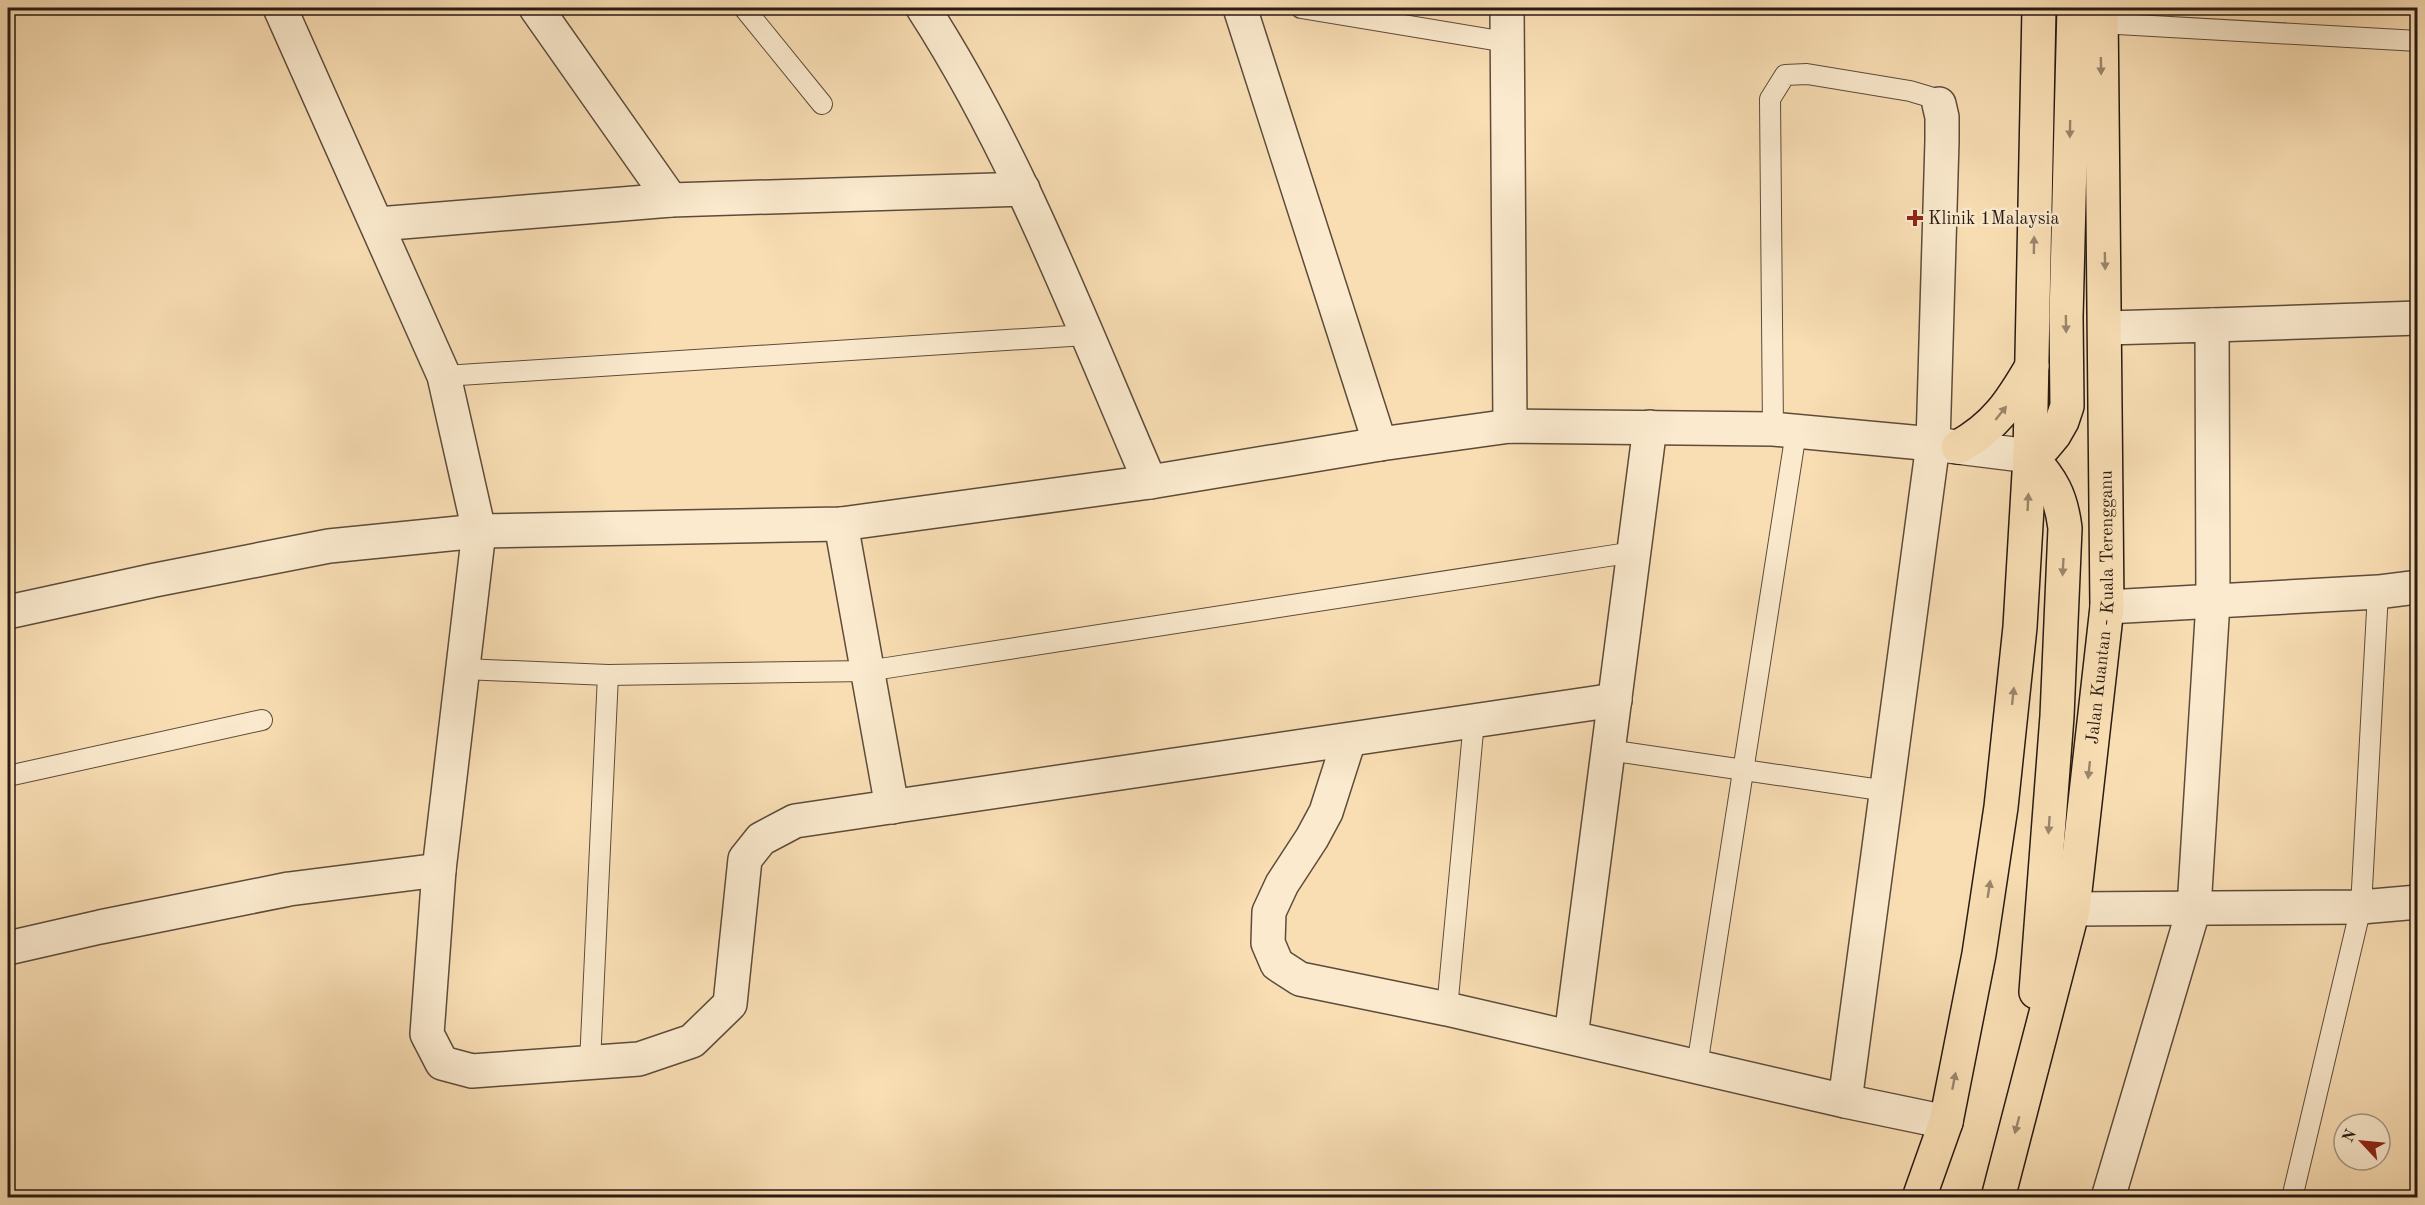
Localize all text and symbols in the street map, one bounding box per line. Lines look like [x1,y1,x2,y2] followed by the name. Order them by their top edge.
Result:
[2096,56,2106,75] one-way arrow
[2065,119,2075,138] one-way arrow
[1906,209,1924,227] marker: Klinik 1Malaysia
[1928,210,2059,228] place label: Klinik 1Malaysia
[2030,235,2039,254] one-way arrow
[2100,251,2109,270] one-way arrow
[2061,314,2071,333] one-way arrow
[1995,405,2008,421] one-way arrow
[2084,470,2118,745] street label: Jalan Kuantan - Kuala Terengganu
[2023,492,2032,511] one-way arrow
[2059,558,2068,577] one-way arrow
[2008,686,2018,705] one-way arrow
[2084,760,2094,779] one-way arrow
[2045,815,2054,834] one-way arrow
[1984,880,1993,899] one-way arrow
[1950,1072,1959,1091] one-way arrow
[2332,1112,2392,1172] north arrow
[2012,1116,2022,1134] one-way arrow
[2340,1127,2361,1145] text: N

